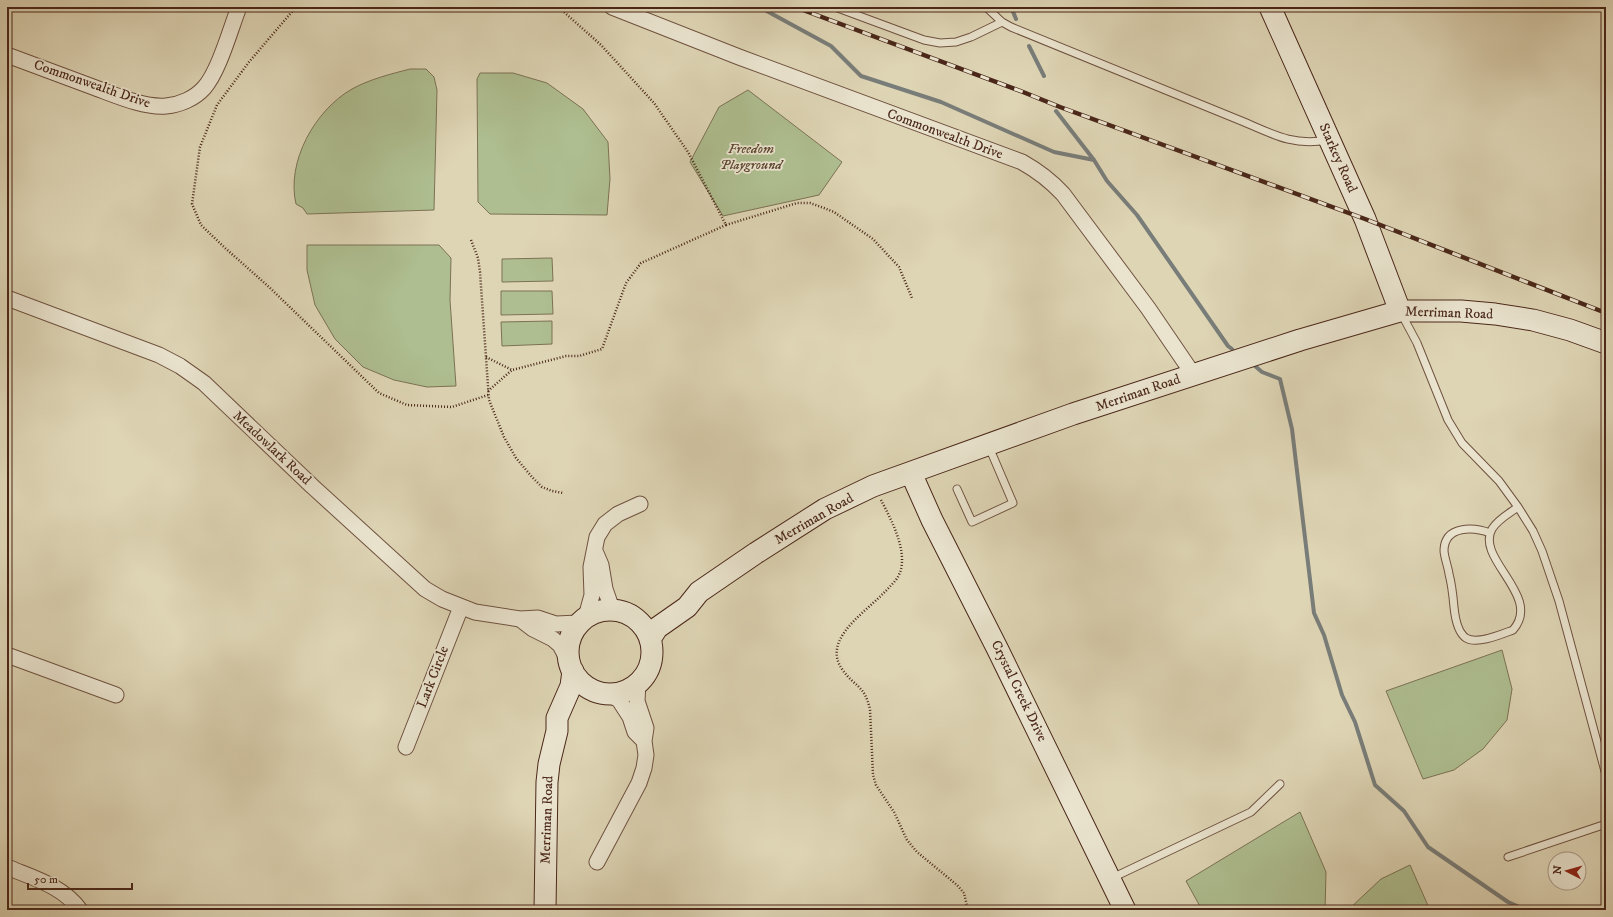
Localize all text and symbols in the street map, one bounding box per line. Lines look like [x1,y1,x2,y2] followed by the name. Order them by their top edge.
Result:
[31,56,153,112] street label: Commonwealth Drive
[885,105,1006,163] street label: Commonwealth Drive
[1315,120,1361,196] street label: Starkey Road
[720,140,784,174] park label: Freedom Playground
[1405,302,1493,324] street label: Merriman Road
[1093,370,1183,416] street label: Merriman Road
[229,407,315,489] street label: Meadowlark Road
[771,489,857,549] street label: Merriman Road
[987,637,1051,745] street label: Crystal Creek Drive
[413,643,453,711] street label: Lark Circle
[536,776,558,864] street label: Merriman Road
[1547,851,1587,891] north arrow
[28,865,132,891] scale bar
[1551,865,1565,875] text: N
[34,872,58,887] text: 50 m

